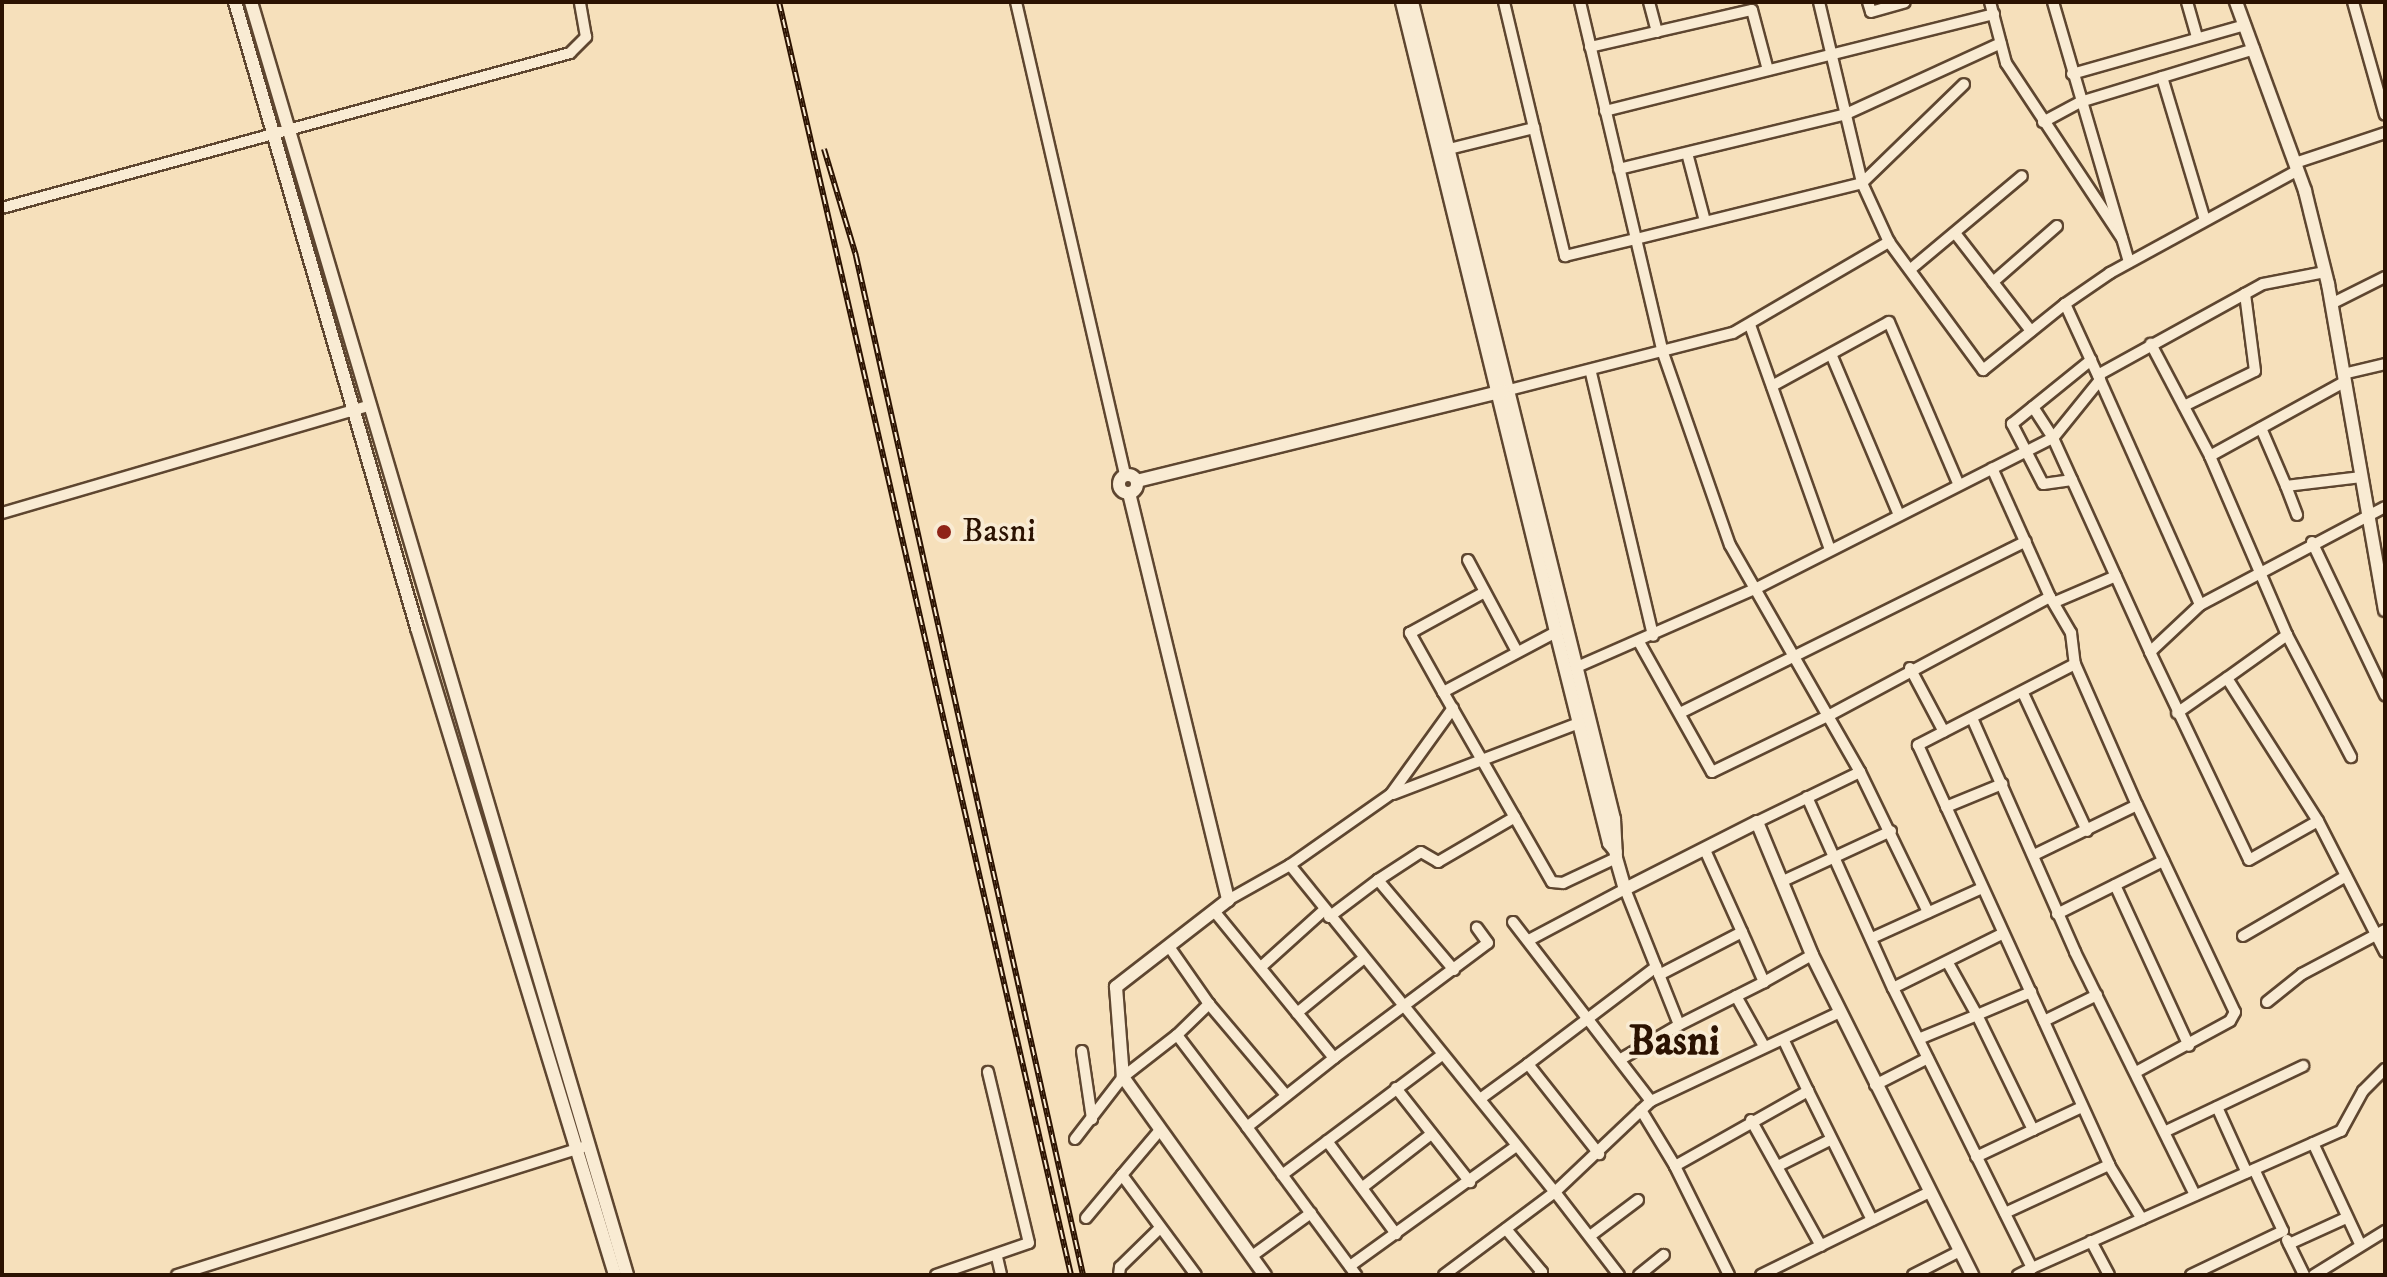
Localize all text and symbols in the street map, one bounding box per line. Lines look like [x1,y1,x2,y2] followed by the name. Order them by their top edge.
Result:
[962,512,1036,552] place label: Basni
[933,521,955,543] marker: Basni
[1628,1017,1720,1067] district label: Basni

